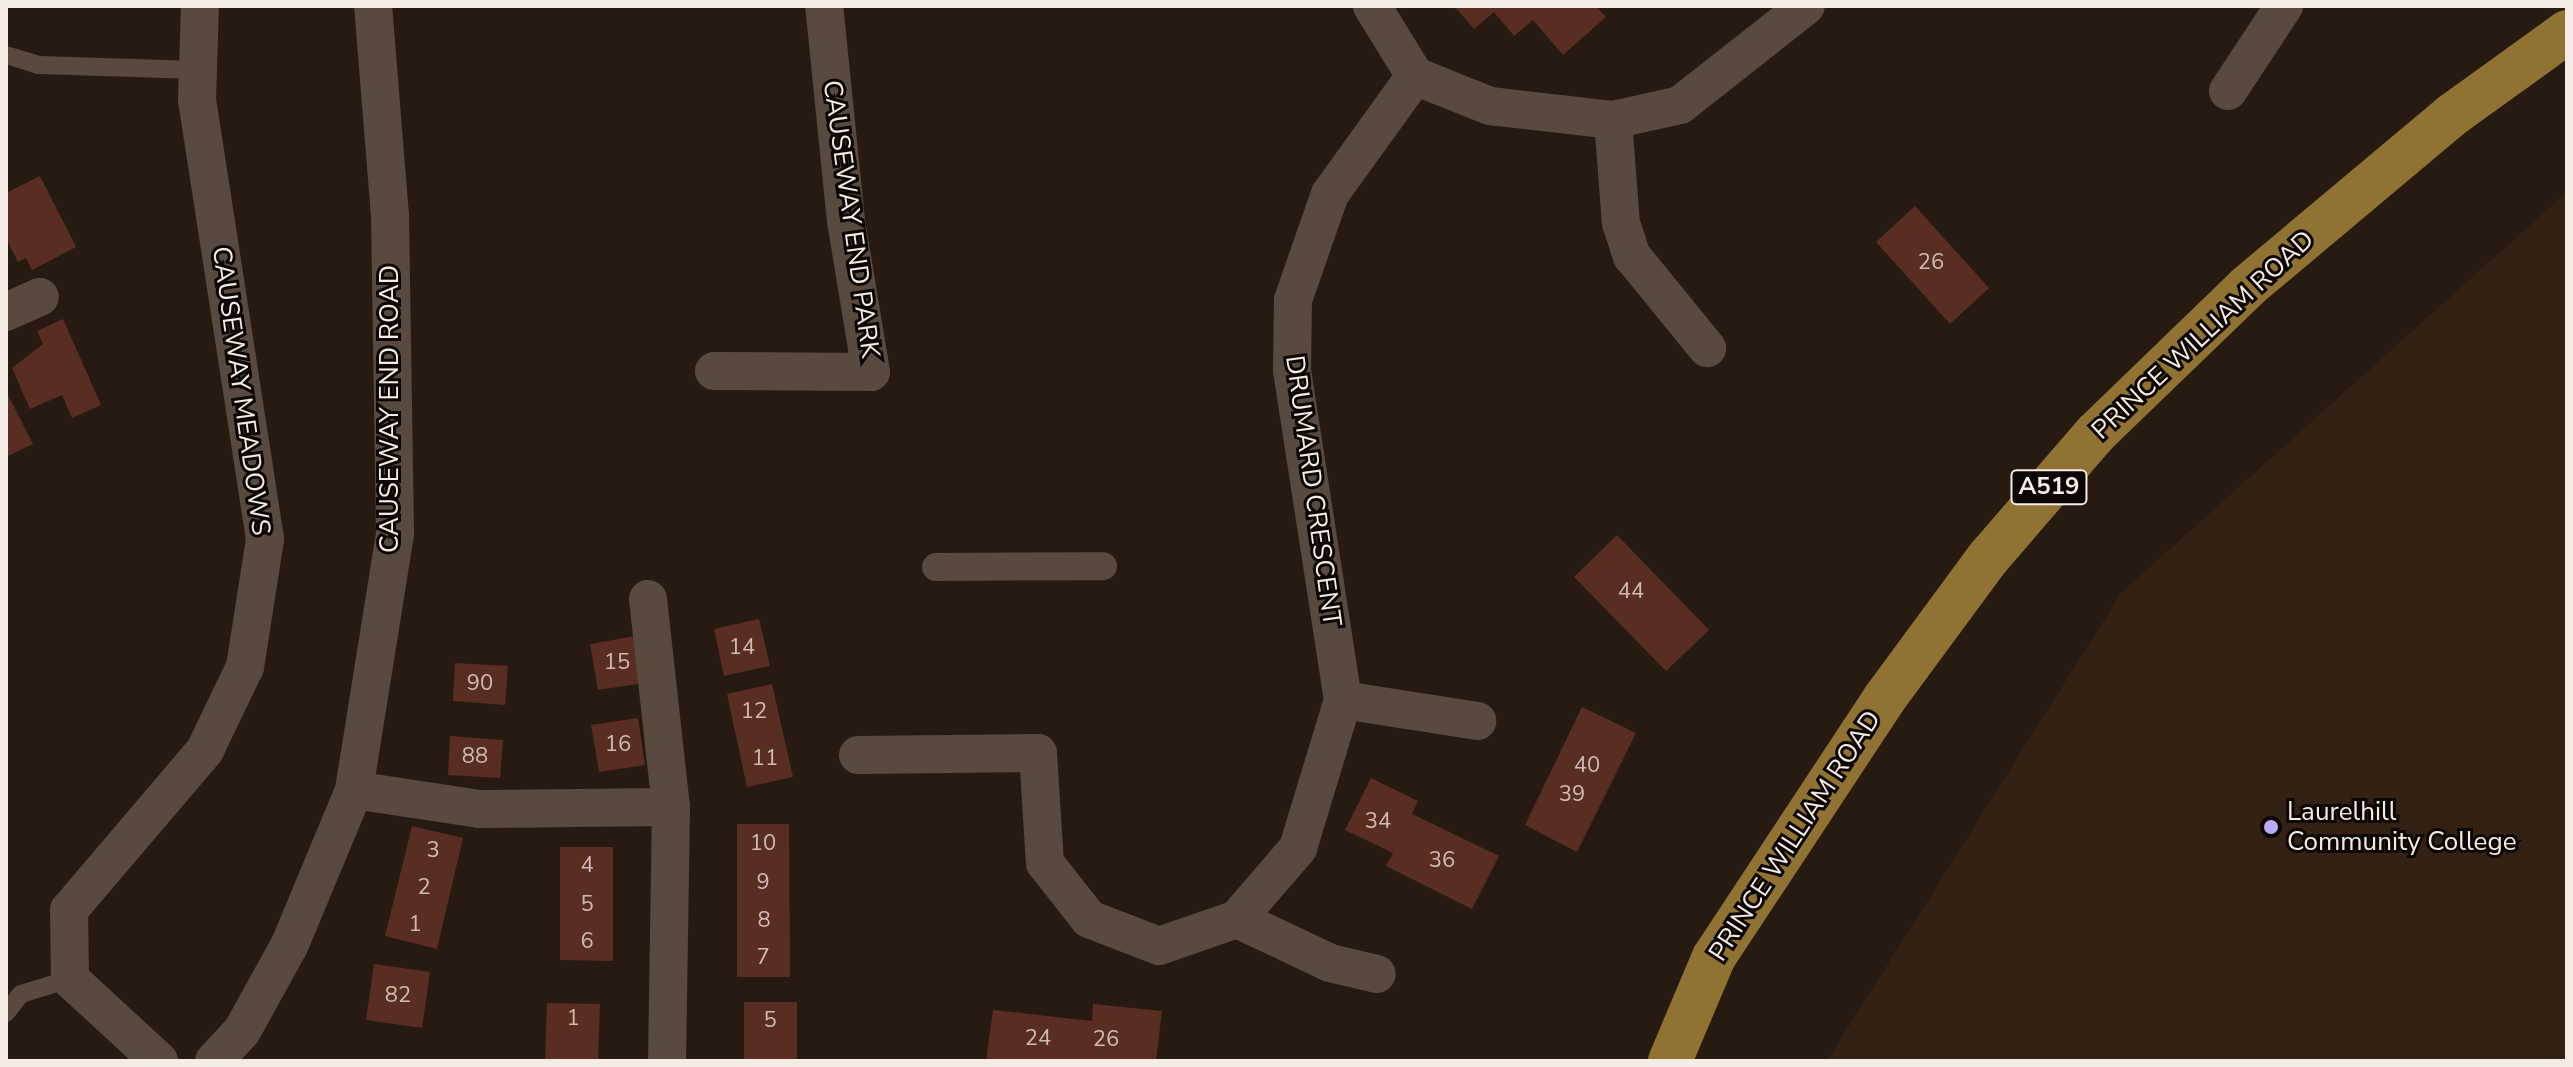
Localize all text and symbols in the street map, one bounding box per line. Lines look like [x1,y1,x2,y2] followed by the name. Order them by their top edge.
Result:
[816,78,886,360] street label: CAUSEWAY END PARK
[2085,224,2321,446] street label: PRINCE WILLIAM ROAD
[205,244,277,538] street label: CAUSEWAY MEADOWS
[1918,250,1944,276] house number: 26
[374,265,406,553] street label: CAUSEWAY END ROAD
[1279,353,1347,629] street label: DRUMARD CRESCENT
[2009,467,2089,507] road number: A519
[1618,579,1644,605] house number: 44
[729,635,755,661] house number: 14
[604,650,630,676] house number: 15
[467,671,493,697] house number: 90
[741,699,767,725] house number: 12
[1702,705,1888,967] street label: PRINCE WILLIAM ROAD
[605,732,631,758] house number: 16
[462,744,488,770] house number: 88
[752,746,778,772] house number: 11
[1574,753,1600,779] house number: 40
[1559,782,1585,808] house number: 39
[2287,796,2516,858] place label: Laurelhill Community College
[1365,809,1391,835] house number: 34
[2262,818,2280,836] marker: Laurelhill Community College
[750,831,776,857] house number: 10
[426,838,440,864] house number: 3
[1429,848,1455,874] house number: 36
[580,853,594,879] house number: 4
[756,870,770,896] house number: 9
[417,875,431,901] house number: 2
[580,892,594,918] house number: 5
[757,908,771,934] house number: 8
[408,912,422,938] house number: 1
[580,929,594,955] house number: 6
[756,945,770,971] house number: 7
[385,983,411,1009] house number: 82
[566,1006,580,1032] house number: 1
[763,1008,777,1034] house number: 5
[1025,1026,1051,1052] house number: 24
[1093,1027,1119,1053] house number: 26

